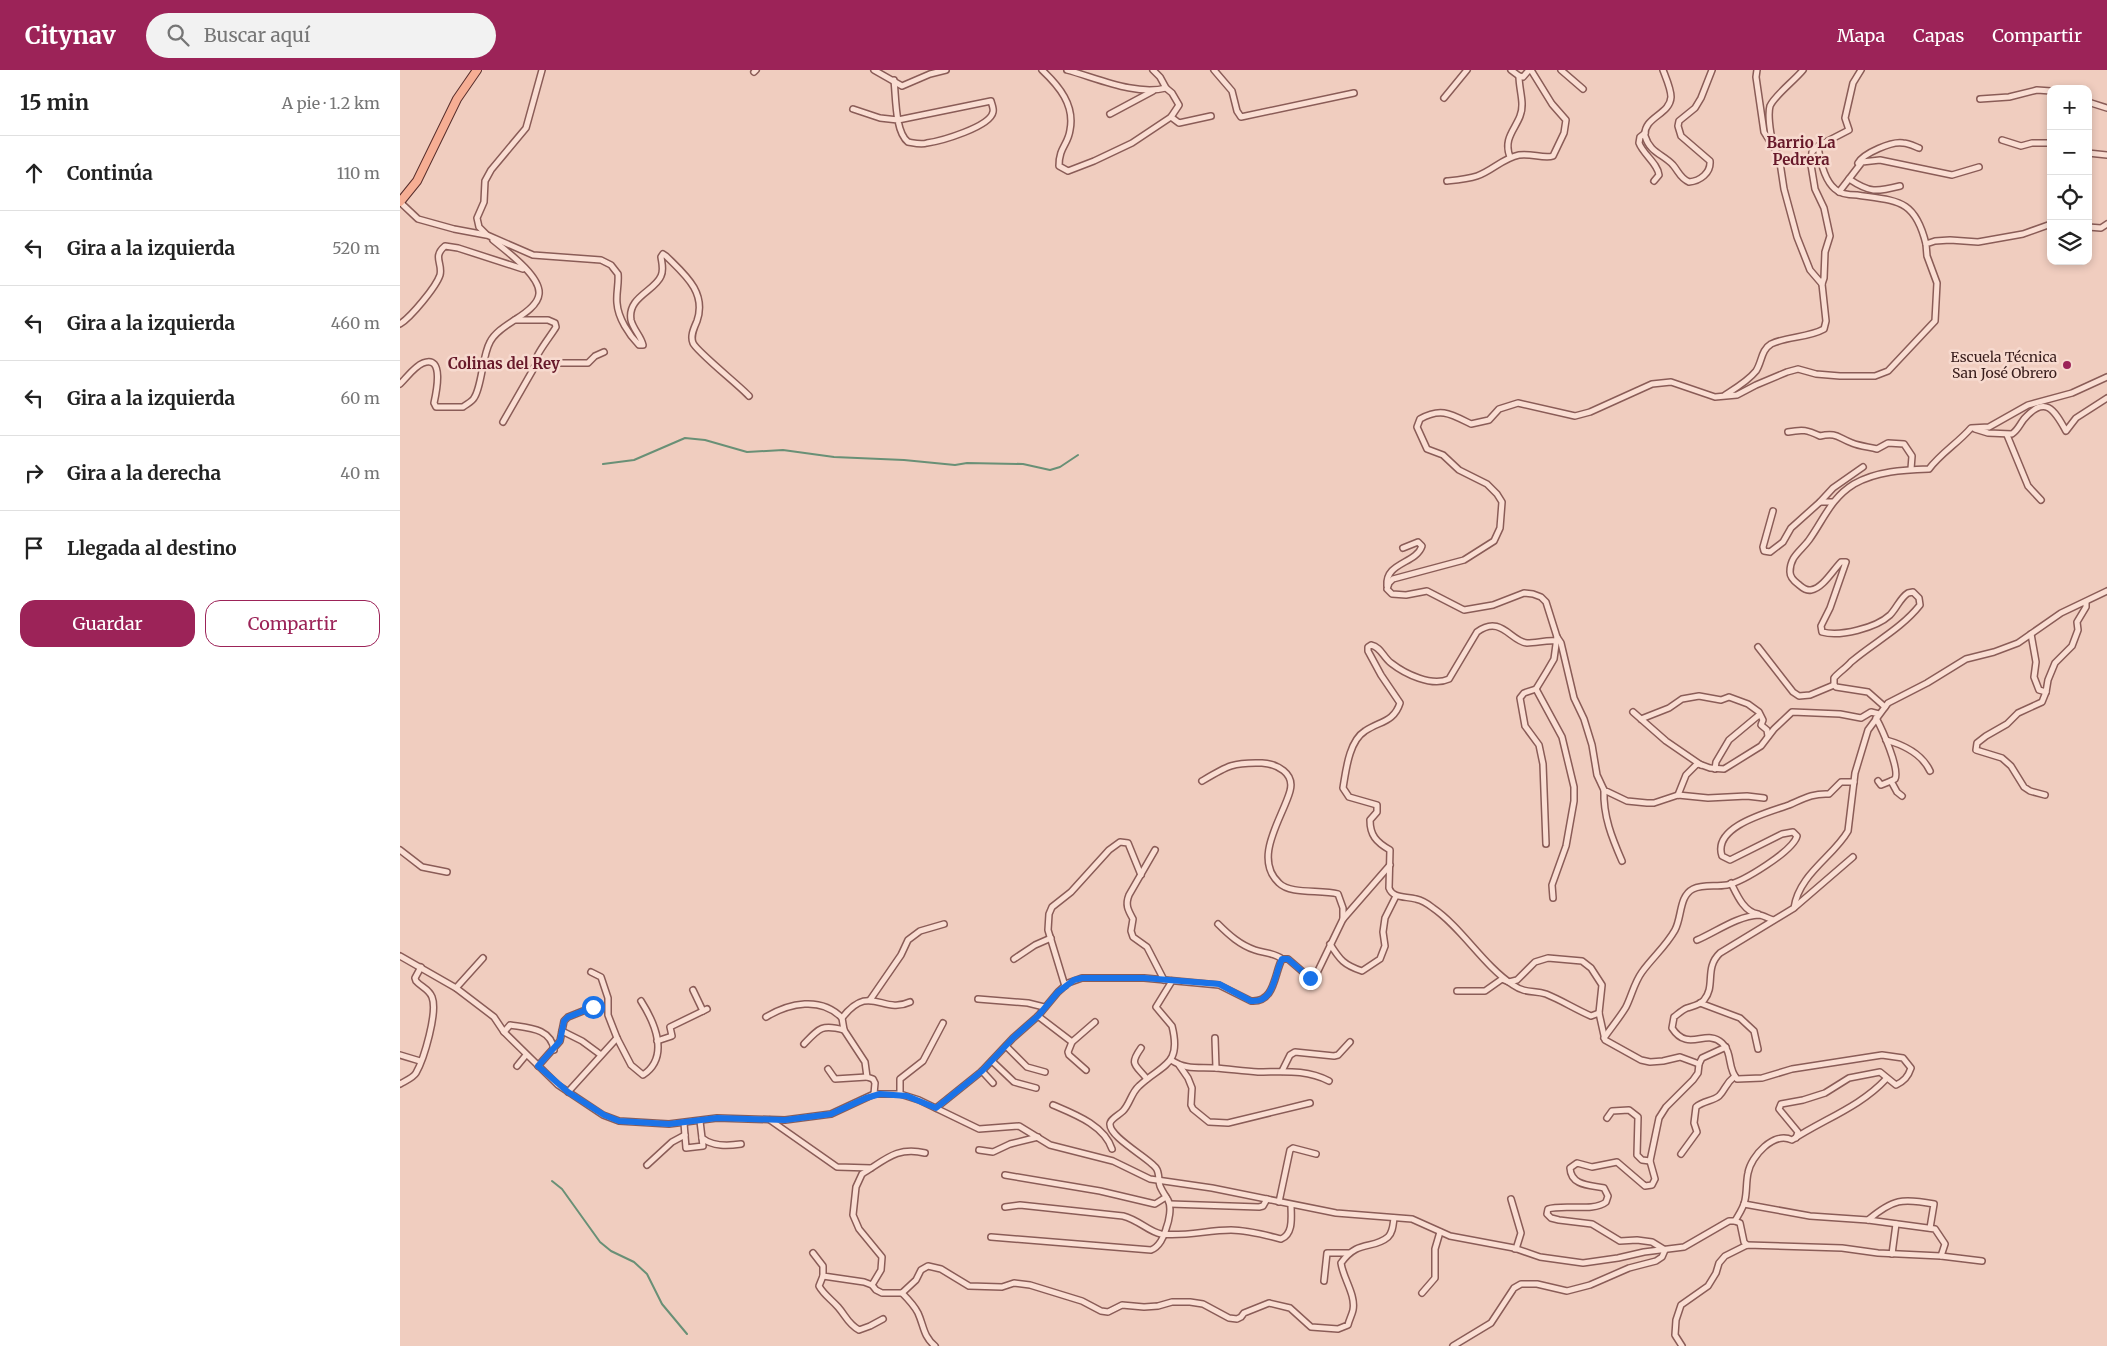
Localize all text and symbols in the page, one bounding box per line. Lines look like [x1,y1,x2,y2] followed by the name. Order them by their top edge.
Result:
[146,13,496,58] search box
[25,20,116,51] text: Citynav
[164,21,192,49] icon: search
[204,23,310,47] text: Buscar aquí
[1837,24,1885,47] text: Mapa
[1913,24,1964,47] text: Capas
[1992,24,2082,47] text: Compartir
[2047,85,2092,265] map controls
[2047,85,2092,130] button: +
[20,89,89,116] text: 15 min
[282,93,380,113] text: A pie · 1.2 km
[2047,130,2092,175] button: −
[1766,133,1836,169] district label: Barrio La Pedrera
[20,159,48,187] icon: ahead
[67,161,153,185] text: Continúa
[337,163,380,183] text: 110 m
[2047,175,2092,220] button: locate
[2047,220,2092,265] button: layers
[20,234,48,262] icon: left
[67,236,235,260] text: Gira a la izquierda
[332,238,380,258] text: 520 m
[20,309,48,337] icon: left
[67,311,235,335] text: Gira a la izquierda
[331,313,380,333] text: 460 m
[1951,348,2057,382] place label: Escuela Técnica San José Obrero
[448,354,560,373] district label: Colinas del Rey
[2061,359,2073,371] marker: Escuela Técnica San José Obrero
[20,384,48,412] icon: left
[67,386,235,410] text: Gira a la izquierda
[340,388,380,408] text: 60 m
[20,459,48,487] icon: right
[67,461,221,485] text: Gira a la derecha
[340,463,380,483] text: 40 m
[20,534,48,562] icon: arrive
[67,536,237,560] text: Llegada al destino
[20,600,195,647] button: Guardar
[205,600,380,647] button: Compartir
[1299,967,1322,990] route end
[582,996,605,1019] route start

